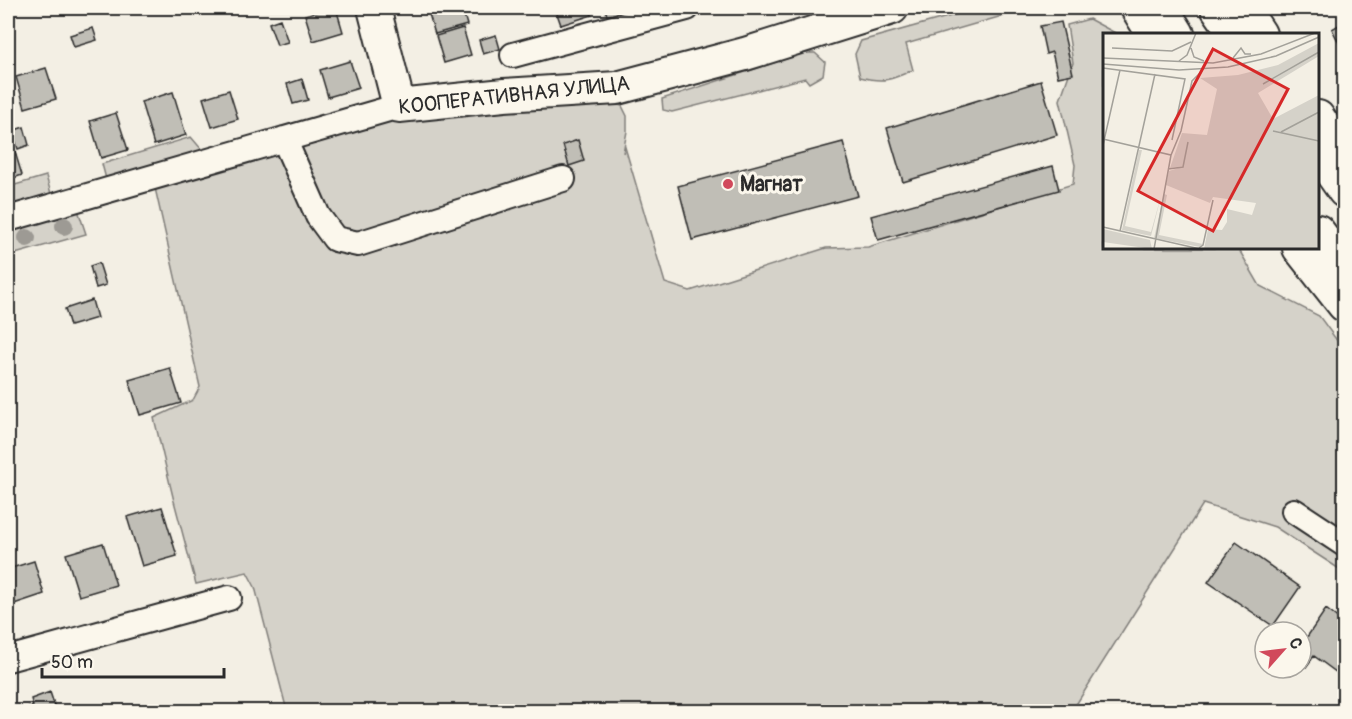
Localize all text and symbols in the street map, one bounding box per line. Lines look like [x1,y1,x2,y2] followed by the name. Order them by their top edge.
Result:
[1103,33,1319,249] inset map
[397,70,631,121] street label: КООПЕРАТИВНАЯ УЛИЦА
[740,171,803,198] place label: Магнат
[721,177,735,191] marker: Магнат
[1253,620,1313,680] north arrow
[1284,634,1307,653] text: С
[42,641,224,679] scale bar
[51,651,93,674] text: 50 m

